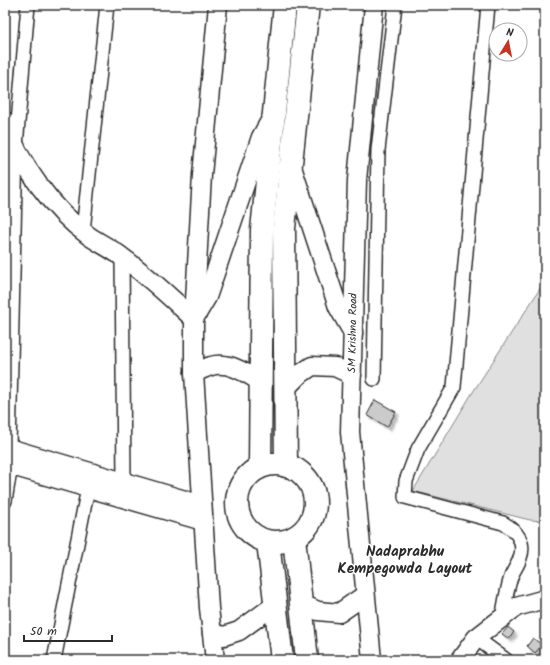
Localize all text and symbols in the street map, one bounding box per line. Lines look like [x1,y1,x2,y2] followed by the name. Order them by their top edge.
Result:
[488,22,528,62] north arrow
[505,24,515,43] text: N
[343,292,363,373] street label: SM Krishna Road
[338,540,473,581] district label: Nadaprabhu Kempegowda Layout
[24,617,112,643] scale bar
[30,622,57,641] text: 50 m

